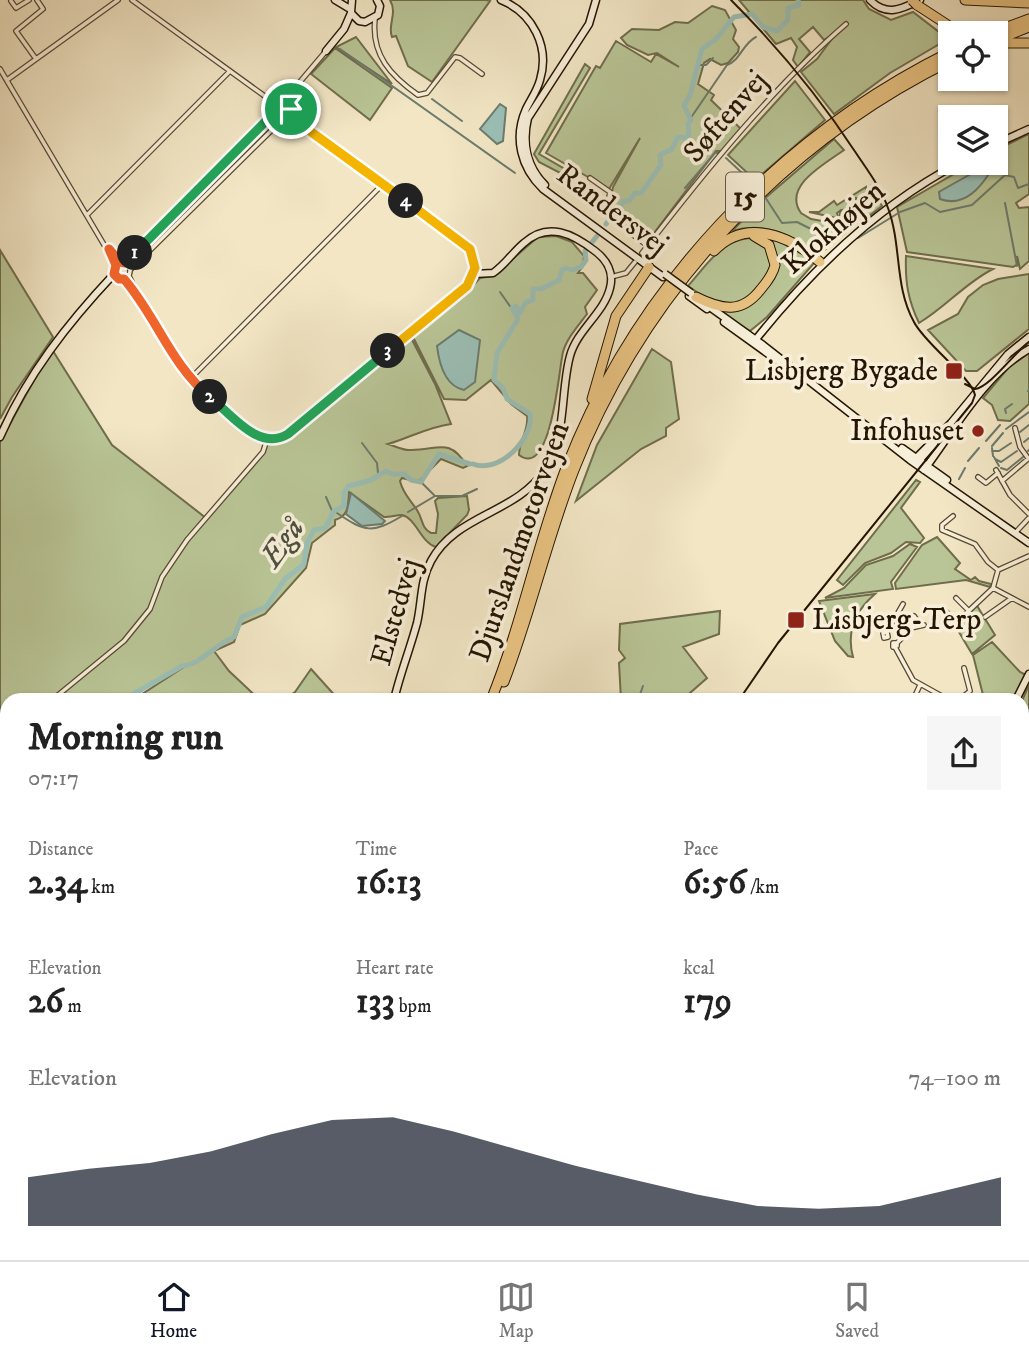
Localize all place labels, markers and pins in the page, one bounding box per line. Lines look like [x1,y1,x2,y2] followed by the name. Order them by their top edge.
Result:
[261,79,321,139] pin
[388,184,424,218] pin: 4
[118,236,152,270] pin: 1
[370,334,406,368] pin: 3
[745,353,938,390] place label: Lisbjerg Bygade
[944,361,964,381] marker: Lisbjerg Bygade
[192,380,228,414] pin: 2
[850,413,964,450] place label: Infohuset
[970,423,986,439] marker: Infohuset
[812,602,981,639] place label: Lisbjerg-Terp
[786,610,806,630] marker: Lisbjerg-Terp

